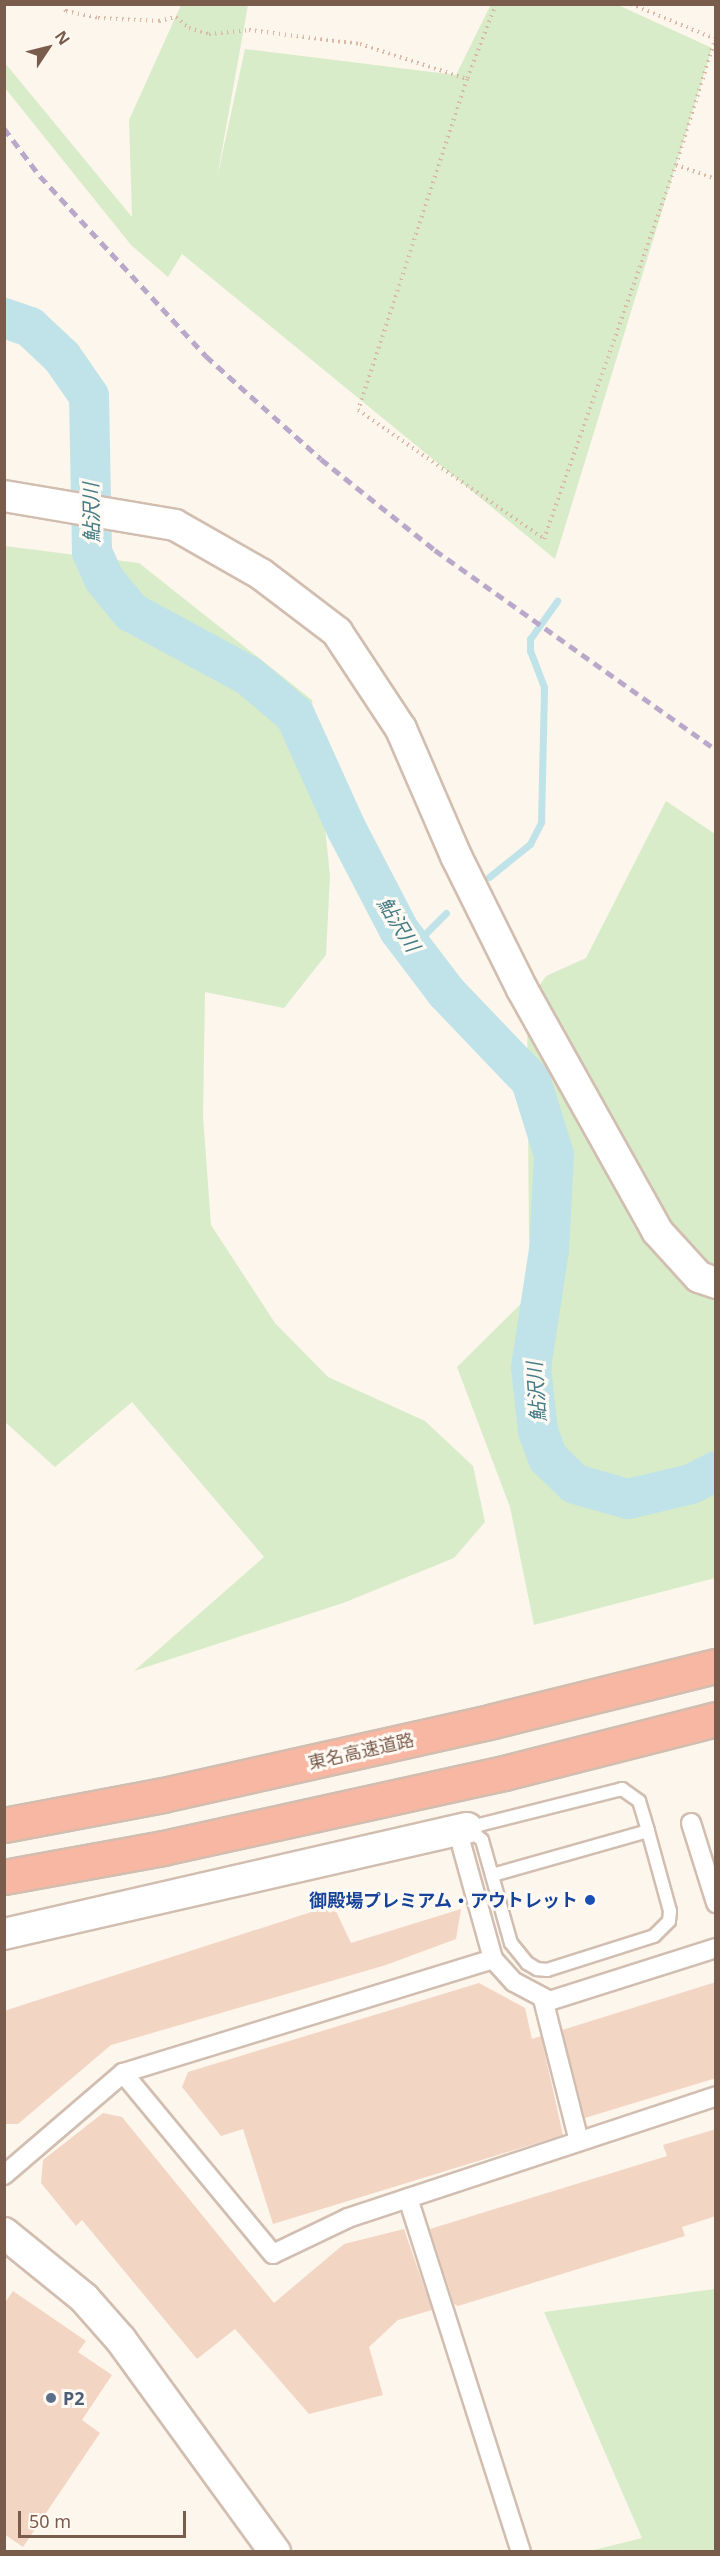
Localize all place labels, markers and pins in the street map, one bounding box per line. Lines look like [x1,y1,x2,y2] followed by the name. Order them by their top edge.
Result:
[308,1889,578,1911] place label: 御殿場プレミアム・アウトレット
[583,1893,597,1907] marker: 御殿場プレミアム・アウトレット
[63,2387,84,2409] place label: P2
[44,2391,58,2405] marker: P2

